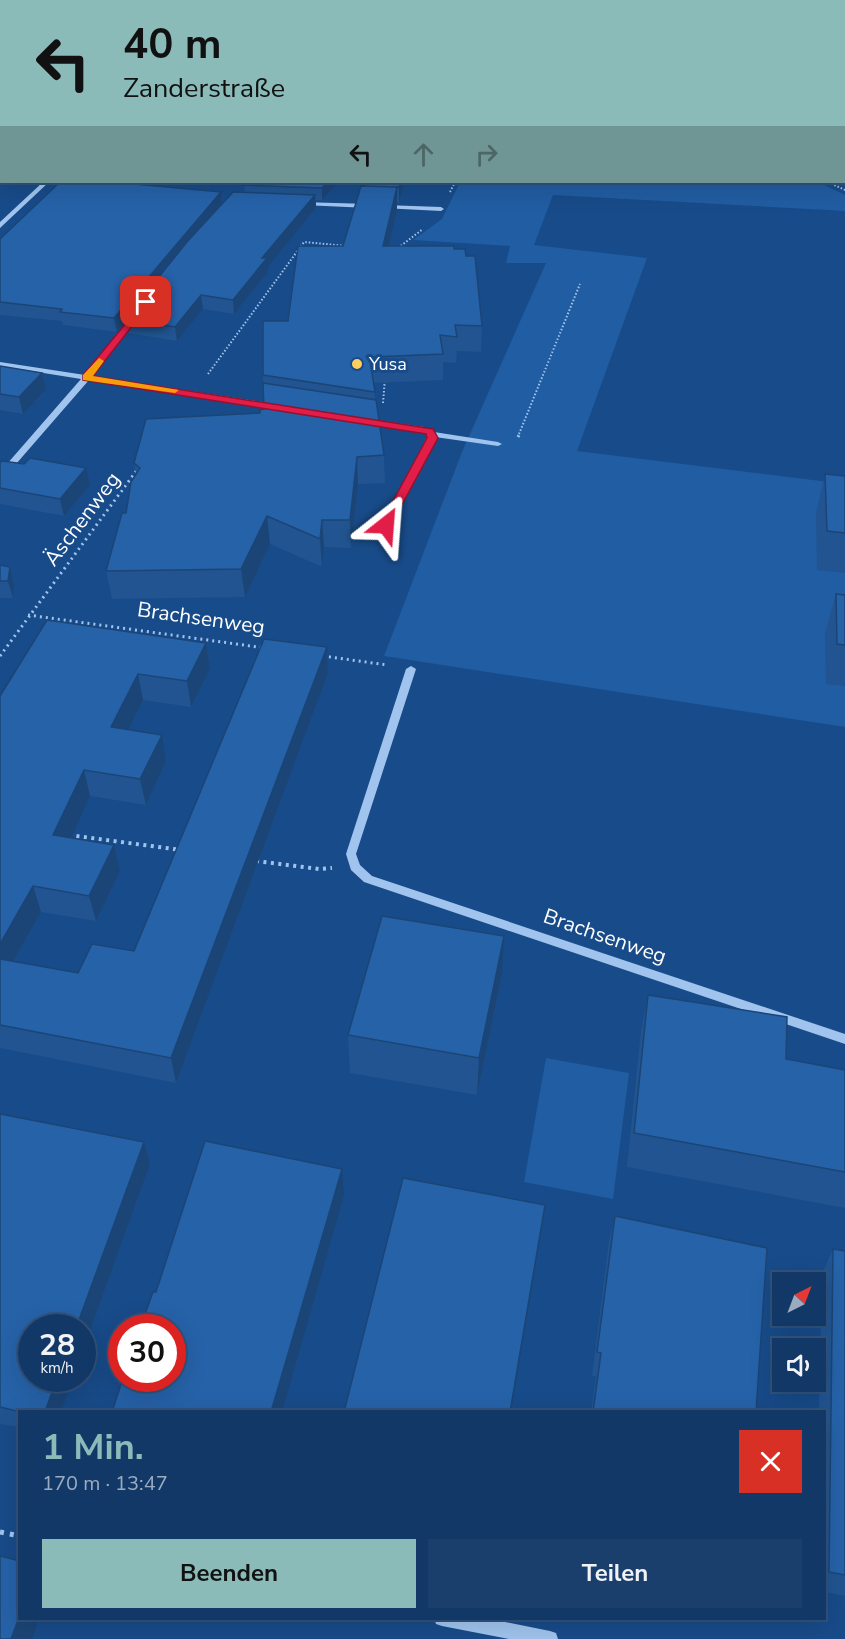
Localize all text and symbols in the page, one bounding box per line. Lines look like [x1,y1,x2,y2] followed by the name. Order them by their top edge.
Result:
[123,16,222,73] text: 40 m
[24,24,102,102] icon: left
[123,70,285,107] text: Zanderstraße
[344,138,377,171] icon: left
[407,138,440,171] icon: ahead
[470,138,503,171] icon: right
[120,276,171,327] pin
[129,285,162,318] icon: arrive
[368,352,407,376] place label: Yusa
[350,357,364,371] marker: Yusa
[37,466,127,572] street label: Äschenweg
[354,493,418,557] position arrow
[135,595,267,641] street label: Brachsenweg
[540,902,670,970] street label: Brachsenweg
[772,1272,826,1326] north arrow
[772,1272,826,1392] map controls
[108,1314,186,1392] speed limit sign: 30
[39,1325,75,1366] text: 28
[772,1338,826,1392] button: sound
[40,1358,74,1378] text: km/h
[42,1423,144,1472] text: 1 Min.
[739,1430,802,1493] button: close
[42,1470,168,1497] text: 170 m · 13:47
[42,1539,416,1608] button: Beenden
[428,1539,802,1608] button: Teilen

